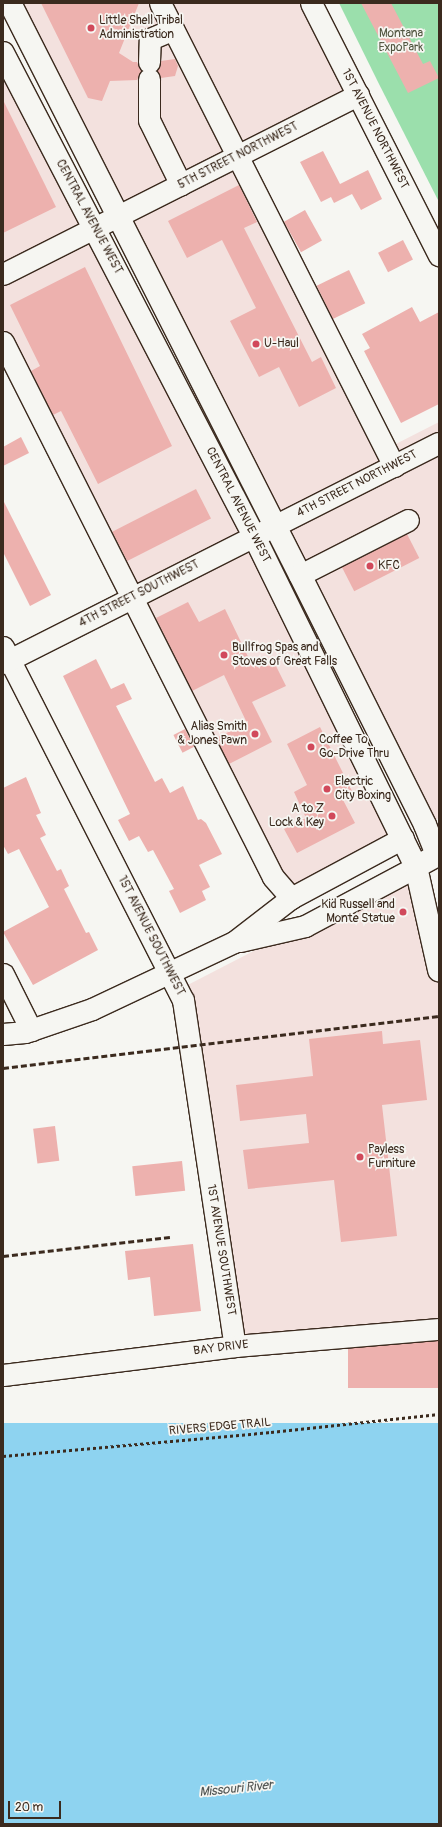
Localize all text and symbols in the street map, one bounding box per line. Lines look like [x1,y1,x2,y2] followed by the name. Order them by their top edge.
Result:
[99,14,183,42] place label: Little Shell Tribal Administration
[86,23,96,33] marker: Little Shell Tribal Administration
[379,27,423,55] park label: Montana ExpoPark
[338,67,412,191] street label: 1ST AVENUE NORTHWEST
[176,119,300,193] street label: 5TH STREET NORTHWEST
[53,157,125,277] street label: CENTRAL AVENUE WEST
[264,337,299,351] place label: U-Haul
[251,339,261,349] marker: U-Haul
[203,445,273,565] street label: CENTRAL AVENUE WEST
[294,447,420,521] street label: 4TH STREET NORTHWEST
[76,557,202,631] street label: 4TH STREET SOUTHWEST
[378,559,400,573] place label: KFC
[365,561,375,571] marker: KFC
[232,641,337,669] place label: Bullfrog Spas and Stoves of Great Falls
[219,650,229,660] marker: Bullfrog Spas and Stoves of Great Falls
[178,720,247,748] place label: Alias Smith & Jones Pawn
[250,729,260,739] marker: Alias Smith & Jones Pawn
[319,733,389,761] place label: Coffee To Go-Drive Thru
[306,742,316,752] marker: Coffee To Go-Drive Thru
[335,775,391,803] place label: Electric City Boxing
[322,784,332,794] marker: Electric City Boxing
[269,802,324,830] place label: A to Z Lock & Key
[327,811,337,821] marker: A to Z Lock & Key
[114,874,188,998] street label: 1ST AVENUE SOUTHWEST
[321,898,395,926] place label: Kid Russell and Monte Statue
[398,907,408,917] marker: Kid Russell and Monte Statue
[368,1143,415,1171] place label: Payless Furniture
[355,1152,365,1162] marker: Payless Furniture
[204,1183,238,1317] street label: 1ST AVENUE SOUTHWEST
[193,1337,249,1359] street label: BAY DRIVE
[168,1415,272,1439] street label: RIVERS EDGE TRAIL
[199,1777,273,1801] water label: Missouri River
[10,1793,63,1819] scale bar
[15,1800,43,1815] text: 20 m

